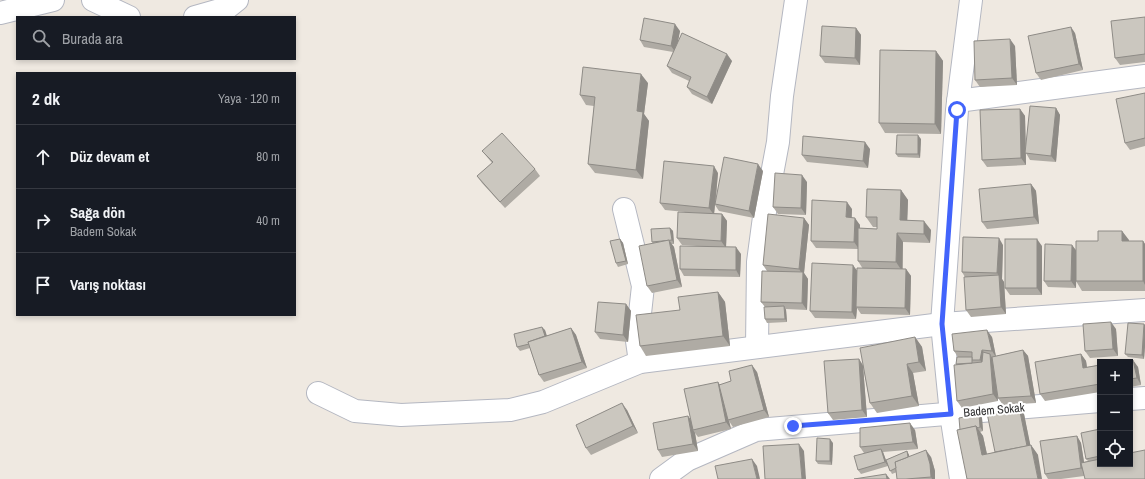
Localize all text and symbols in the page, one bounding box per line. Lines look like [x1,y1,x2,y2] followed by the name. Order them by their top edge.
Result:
[16,16,296,60] search box
[30,27,52,49] icon: search
[62,28,123,49] text: Burada ara
[32,87,60,110] text: 2 dk
[218,90,280,107] text: Yaya · 120 m
[948,101,966,119] route start
[32,146,54,168] icon: ahead
[70,146,149,167] text: Düz devam et
[256,148,280,165] text: 80 m
[70,202,125,223] text: Sağa dön
[32,210,54,232] icon: right
[256,212,280,229] text: 40 m
[70,223,136,240] text: Badem Sokak
[32,274,54,296] icon: arrive
[70,274,146,295] text: Varış noktası
[1097,359,1133,467] map controls
[1097,359,1133,395] button: +
[1097,395,1133,431] button: −
[963,399,1025,421] street label: Badem Sokak
[784,417,802,435] route end
[1097,431,1133,467] button: locate

